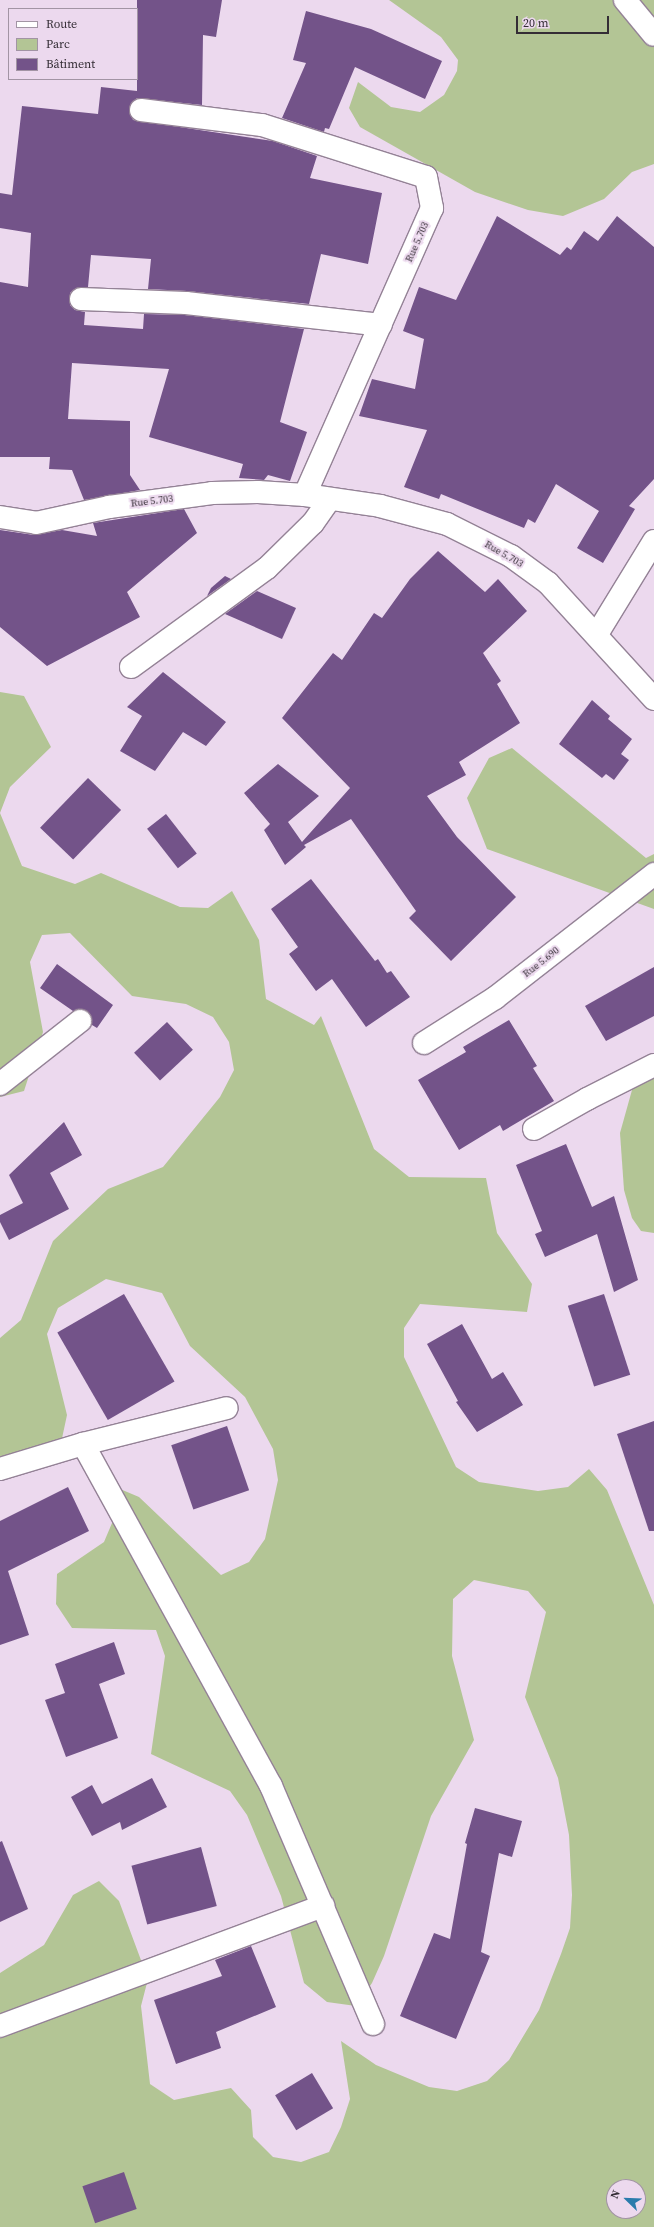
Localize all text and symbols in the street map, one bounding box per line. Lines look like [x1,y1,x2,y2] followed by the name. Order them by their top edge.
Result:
[8,8,138,80] legend
[518,8,611,34] scale bar
[523,15,549,31] text: 20 m
[46,16,77,32] text: Route
[46,36,70,52] text: Parc
[46,56,95,72] text: Bâtiment
[403,220,431,264] street label: Rue 5.703
[130,492,174,510] street label: Rue 5.703
[483,538,525,570] street label: Rue 5.703
[521,944,561,980] street label: Rue 5.690
[606,2179,646,2219] north arrow
[607,2188,624,2201] text: N

